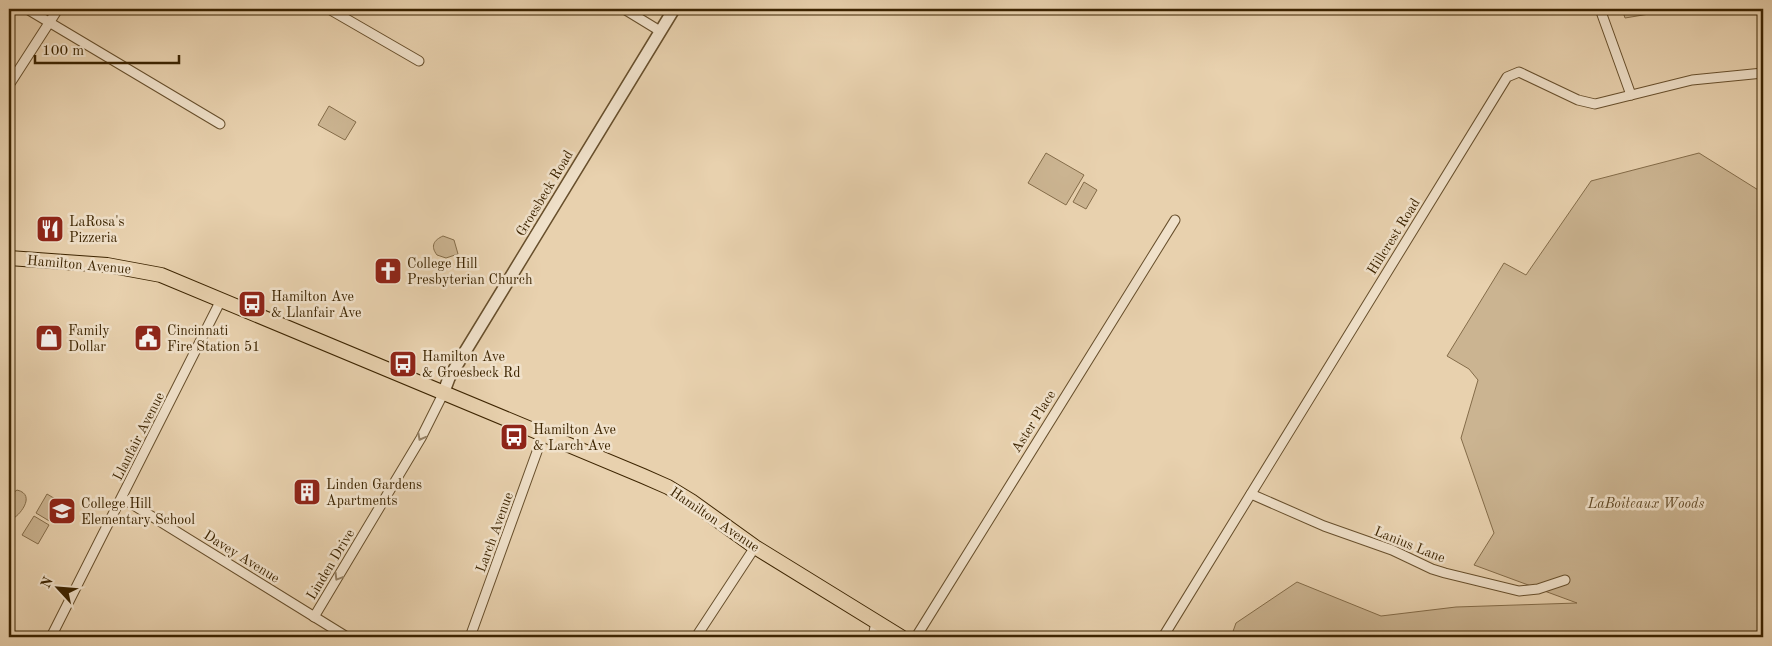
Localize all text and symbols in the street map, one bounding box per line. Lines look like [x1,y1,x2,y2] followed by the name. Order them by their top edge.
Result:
[35,32,179,64] scale bar
[42,44,84,59] text: 100 m
[514,148,576,239] street label: Groesbeck Road
[1365,196,1423,277] street label: Hillcrest Road
[35,214,65,244] restaurant icon: LaRosa's Pizzeria
[69,215,125,245] place label: LaRosa's Pizzeria
[26,253,132,277] street label: Hamilton Avenue
[373,256,403,286] church icon: College Hill Presbyterian Church
[407,257,533,287] place label: College Hill Presbyterian Church
[237,289,267,319] bus stop icon: Hamilton Ave & Llanfair Ave
[271,290,362,320] place label: Hamilton Ave & Llanfair Ave
[34,323,64,353] shop icon: Family Dollar
[133,323,163,353] public building icon: Cincinnati Fire Station 51
[68,324,110,354] place label: Family Dollar
[167,324,260,354] place label: Cincinnati Fire Station 51
[388,349,418,379] bus stop icon: Hamilton Ave & Groesbeck Rd
[422,350,520,380] place label: Hamilton Ave & Groesbeck Rd
[1009,388,1058,455] street label: Aster Place
[111,390,167,483] street label: Llanfair Avenue
[499,422,529,452] bus stop icon: Hamilton Ave & Larch Ave
[533,423,616,453] place label: Hamilton Ave & Larch Ave
[417,432,427,441] one-way arrow
[292,477,322,507] building icon: Linden Gardens Apartments
[326,478,422,508] place label: Linden Gardens Apartments
[667,485,762,555] street label: Hamilton Avenue
[474,490,516,574] street label: Larch Avenue
[47,496,77,526] school or university icon: College Hill Elementary School
[81,497,195,527] place label: College Hill Elementary School
[1587,497,1704,511] park label: LaBoiteaux Woods
[1372,524,1447,566] street label: Lanius Lane
[304,527,357,602] street label: Linden Drive
[201,528,282,586] street label: Davey Avenue
[32,564,82,614] north arrow
[335,571,345,580] one-way arrow
[39,575,56,591] text: N

